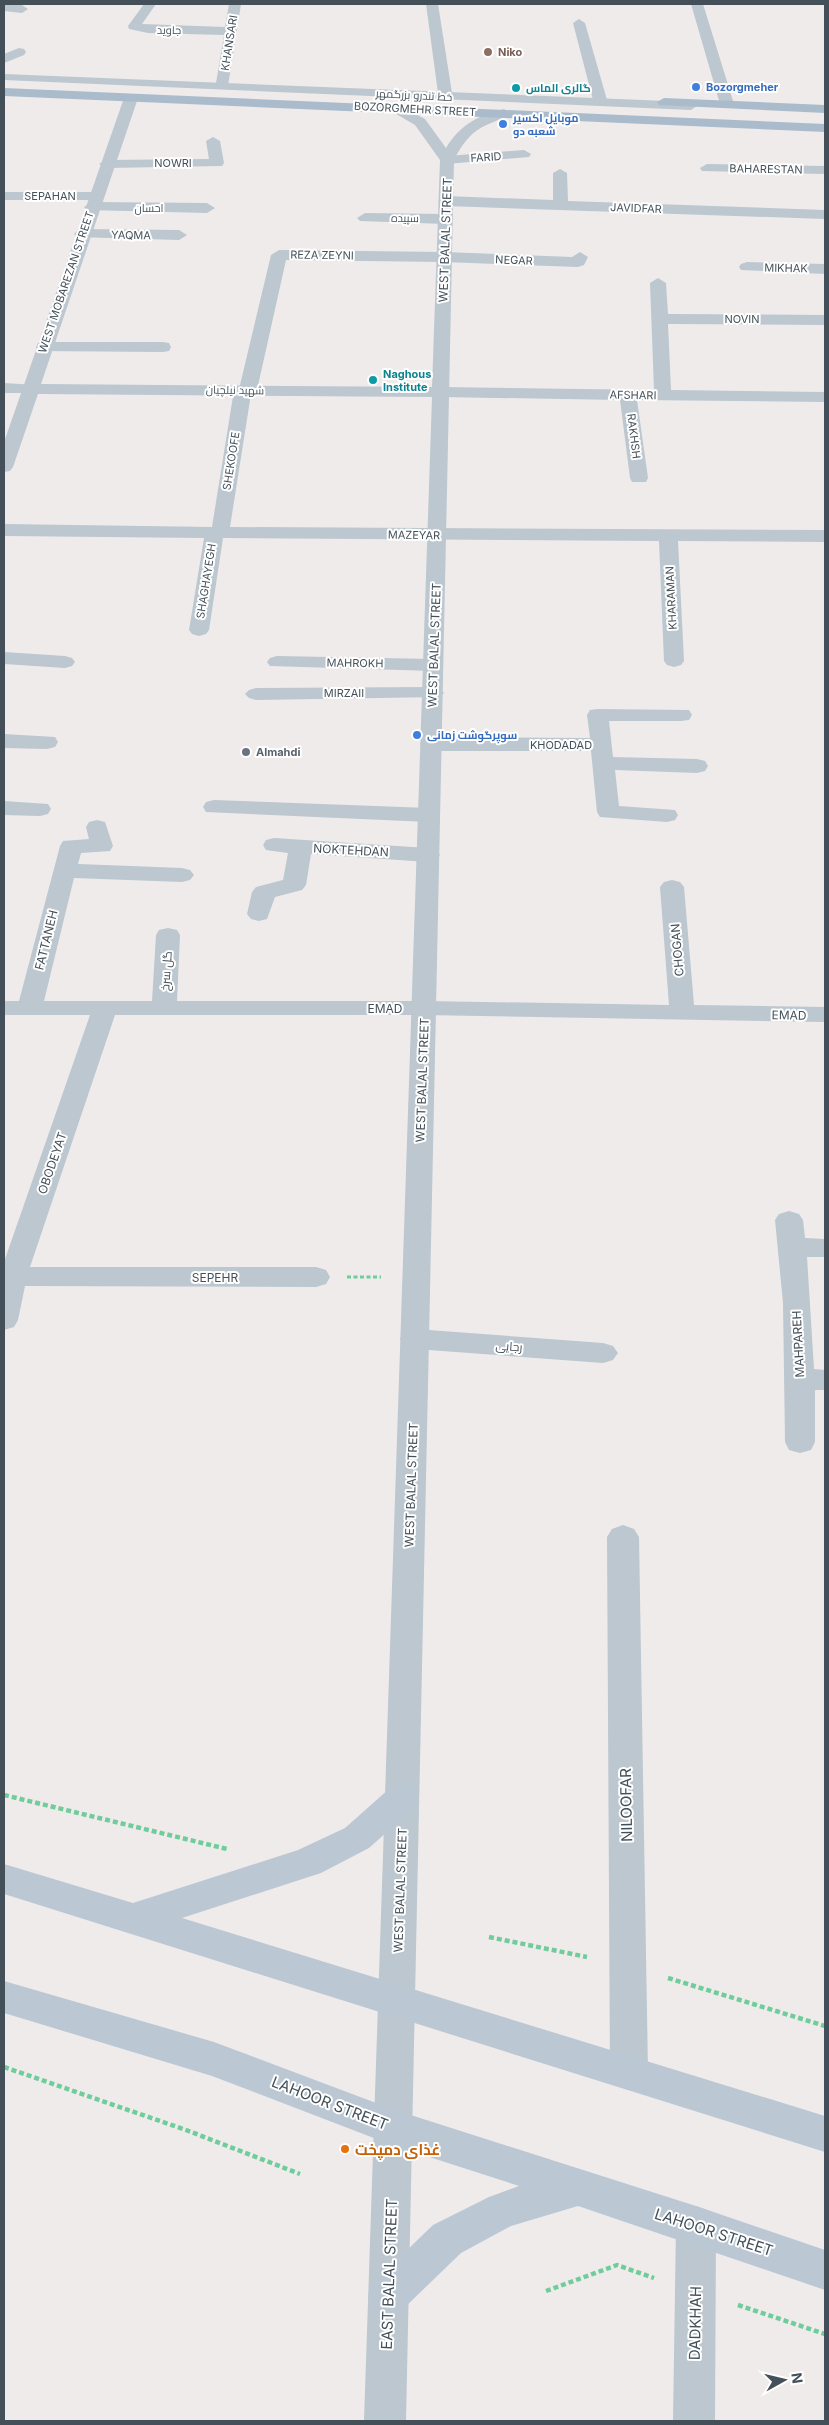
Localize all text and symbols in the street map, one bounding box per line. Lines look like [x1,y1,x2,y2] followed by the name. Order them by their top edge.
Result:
[218,14,240,72] street label: KHANSARI
[157,23,181,37] street label: جاوید
[498,45,522,59] place label: Niko
[482,46,494,58] marker: Niko
[706,80,779,94] place label: Bozorgmeher
[526,81,591,95] place label: گالری الماس
[690,81,702,93] marker: Bozorgmeher
[510,82,522,94] marker: گالری الماس
[374,86,453,104] street label: خط تندرو بزرگمهر
[354,99,476,119] street label: BOZORGMEHR STREET
[512,111,579,139] place label: موبایل اکسیر شعبه دو
[497,118,509,130] marker: موبایل اکسیر شعبه دو
[470,149,502,165] street label: FARID
[154,156,192,170] street label: NOWRI
[729,161,803,177] street label: BAHARESTAN
[435,177,455,303] street label: WEST BALAL STREET
[24,189,76,203] street label: SEPAHAN
[610,200,662,216] street label: JAVIDFAR
[134,201,164,215] street label: احسان
[35,209,97,355] street label: WEST MOBAREZAN STREET
[391,211,419,225] street label: سپیده
[111,228,151,242] street label: YAQMA
[290,247,354,263] street label: REZA ZEYNI
[495,252,533,268] street label: NEGAR
[764,261,808,275] street label: MIKHAK
[724,312,760,326] street label: NOVIN
[383,367,431,394] place label: Naghous Institute
[367,374,379,386] marker: Naghous Institute
[206,382,264,398] street label: شهید نیلچیان
[609,388,657,402] street label: AFSHARI
[624,413,644,459] street label: RAKHSH
[219,431,243,491] street label: SHEKOOFE
[388,528,440,542] street label: MAZEYAR
[193,542,219,620] street label: SHAGHAYEGH
[662,566,680,630] street label: KHARAMAN
[424,582,444,708] street label: WEST BALAL STREET
[326,656,384,670] street label: MAHROKH
[324,686,364,700] street label: MIRZAII
[427,728,517,744] place label: سوپرگوشت زمانی
[411,729,423,741] marker: سوپرگوشت زمانی
[530,738,592,752] street label: KHODADAD
[256,745,300,759] place label: Almahdi
[240,746,252,758] marker: Almahdi
[313,841,389,859] street label: NOKTEHDAN
[31,909,61,971] street label: FATTANEH
[667,923,687,977] street label: CHOGAN
[157,950,176,992] street label: گل سرخ
[368,1001,403,1016] street label: EMAD
[771,1007,807,1023] street label: EMAD
[412,1017,432,1143] street label: WEST BALAL STREET
[34,1130,70,1196] street label: OBODEYAT
[192,1270,238,1285] street label: SEPEHR
[789,1310,807,1378] street label: MAHPAREH
[495,1338,523,1354] street label: رجایی
[401,1422,421,1548] street label: WEST BALAL STREET
[616,1768,636,1842] street label: NILOOFAR
[390,1827,410,1953] street label: WEST BALAL STREET
[269,2072,391,2134] street label: LAHOOR STREET
[355,2140,440,2160] place label: غذای دمپخت
[339,2143,351,2155] marker: غذای دمپخت
[377,2198,401,2350] street label: EAST BALAL STREET
[652,2204,776,2260] street label: LAHOOR STREET
[685,2286,705,2360] street label: DADKHAH
[759,2355,809,2405] north arrow
[788,2372,807,2385] text: N

